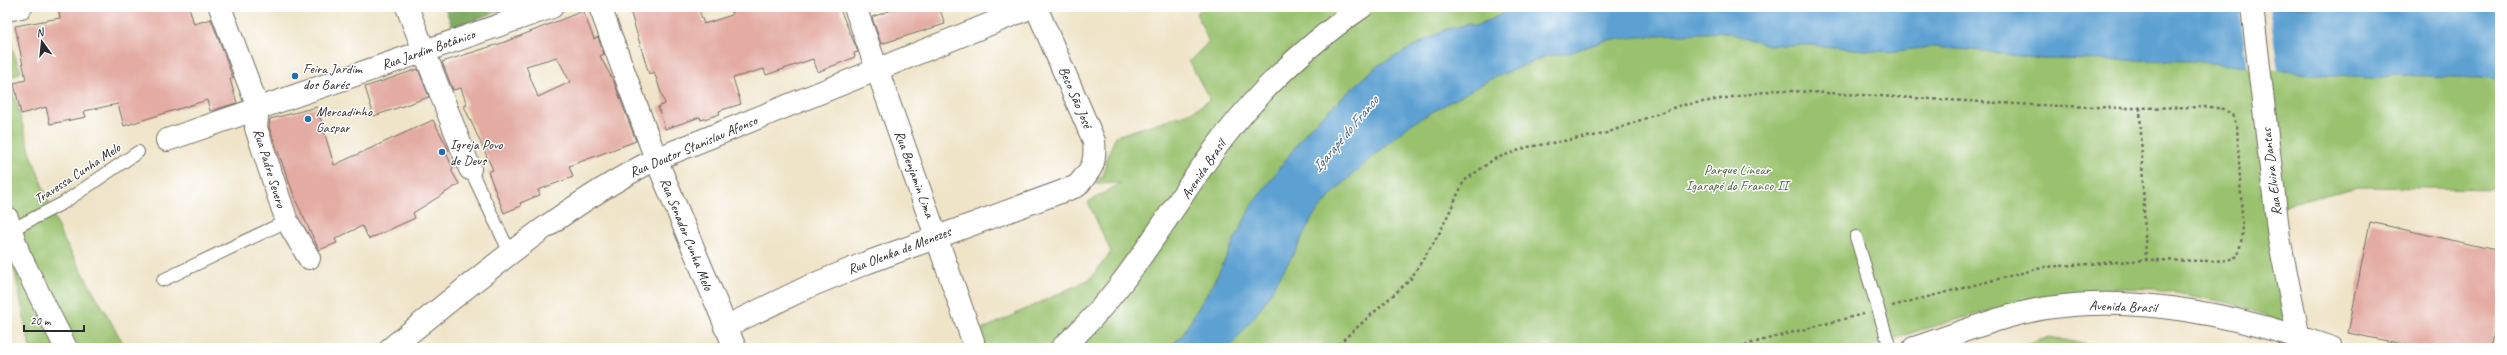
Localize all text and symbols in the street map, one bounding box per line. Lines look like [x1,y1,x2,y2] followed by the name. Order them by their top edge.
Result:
[22,22,62,62] north arrow
[34,24,47,40] text: N
[379,25,479,73] street label: Rua Jardim Botânico
[303,60,363,93] place label: Feira Jardim dos Barés
[1055,64,1097,133] street label: Beco São José
[290,71,300,81] marker: Feira Jardim dos Barés
[1308,91,1384,176] water label: Igarapé do Franco
[316,103,373,136] place label: Mercadinho Gaspar
[627,111,761,181] street label: Rua Doutor Stanislau Afonso
[303,114,313,124] marker: Mercadinho Gaspar
[2258,126,2285,217] street label: Rua Elvira Dantas
[249,127,290,211] street label: Rua Padre Severo
[891,128,938,221] street label: Rua Benjamin Lima
[1177,134,1231,202] street label: Avenida Brasil
[450,136,504,169] place label: Igreja Povo de Deus
[31,139,125,208] street label: Travessa Cunha Melo
[437,147,447,157] marker: Igreja Povo de Deus
[1686,161,1792,194] park label: Parque Linear Igarapé do Franco II
[656,175,717,294] street label: Rua Senador Cunha Melo
[845,223,954,278] street label: Rua Olenka de Menezes
[2089,297,2160,316] street label: Avenida Brasil
[24,307,84,333] scale bar
[30,313,52,329] text: 20 m

